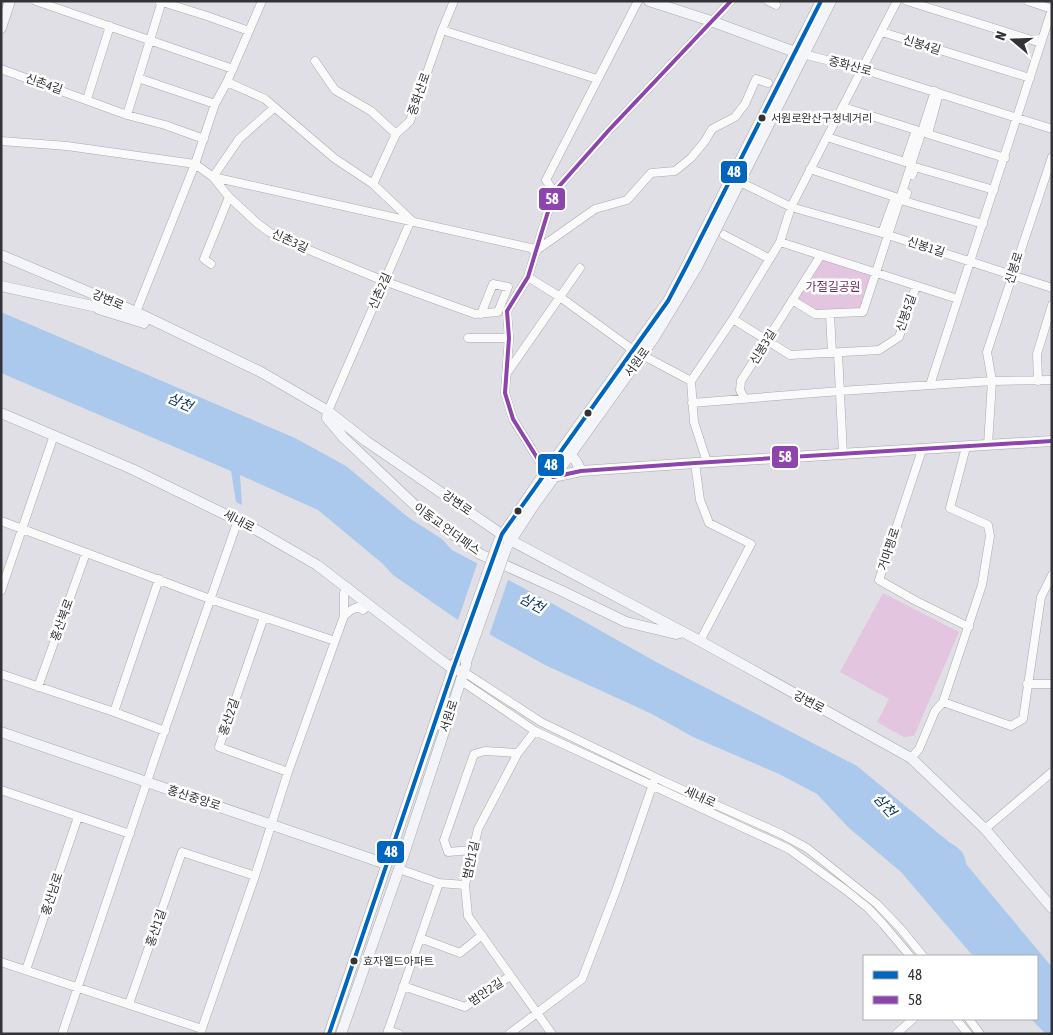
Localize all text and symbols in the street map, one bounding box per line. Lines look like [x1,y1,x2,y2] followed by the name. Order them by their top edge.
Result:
[988,15,1038,65] north arrow
[992,29,1010,42] text: N
[901,33,943,57] street label: 신봉4길
[827,54,873,78] street label: 중화산로
[23,71,65,97] street label: 신촌4길
[405,71,433,117] street label: 중화산로
[771,112,872,124] place label: 서원로완산구청네거리
[757,113,767,123] marker: 서원로완산구청네거리
[720,160,748,184] line badge: 48
[726,164,741,180] text: 48
[538,187,566,211] line badge: 58
[545,191,559,207] text: 58
[269,226,311,256] street label: 신촌3길
[905,234,947,260] street label: 신봉1길
[1002,250,1026,286] street label: 신봉로
[366,270,394,312] street label: 신촌2길
[805,280,861,294] park label: 가절길공원
[90,287,126,313] street label: 강변로
[893,292,919,334] street label: 신봉5길
[747,327,779,367] street label: 신봉3길
[622,344,652,380] street label: 서원로
[165,389,196,415] water label: 삼천
[583,408,593,418] unlabelled marker
[771,445,799,469] line badge: 58
[778,449,792,465] text: 58
[537,453,565,477] line badge: 48
[543,457,558,473] text: 48
[439,488,475,518] street label: 강변로
[411,500,483,558] street label: 이동교 언더패스
[513,506,523,516] unlabelled marker
[221,507,257,535] street label: 세내로
[876,526,902,572] street label: 거마평로
[517,590,548,617] water label: 삼천
[48,597,76,643] street label: 홍산북로
[791,688,827,716] street label: 강변로
[216,696,242,738] street label: 홍산2길
[437,698,461,734] street label: 서원로
[166,783,222,813] street label: 홍산중앙로
[682,784,718,810] street label: 세내로
[870,790,900,821] water label: 삼천
[376,840,405,864] line badge: 48
[460,840,482,880] street label: 범안1길
[383,844,398,860] text: 48
[39,871,65,917] street label: 홍산남로
[143,907,169,949] street label: 홍산1길
[363,955,434,967] place label: 효자엘드아파트
[863,955,1038,1020] legend
[349,956,359,966] marker: 효자엘드아파트
[908,966,922,983] text: 48
[466,975,506,1009] street label: 범안2길
[908,991,922,1008] text: 58

